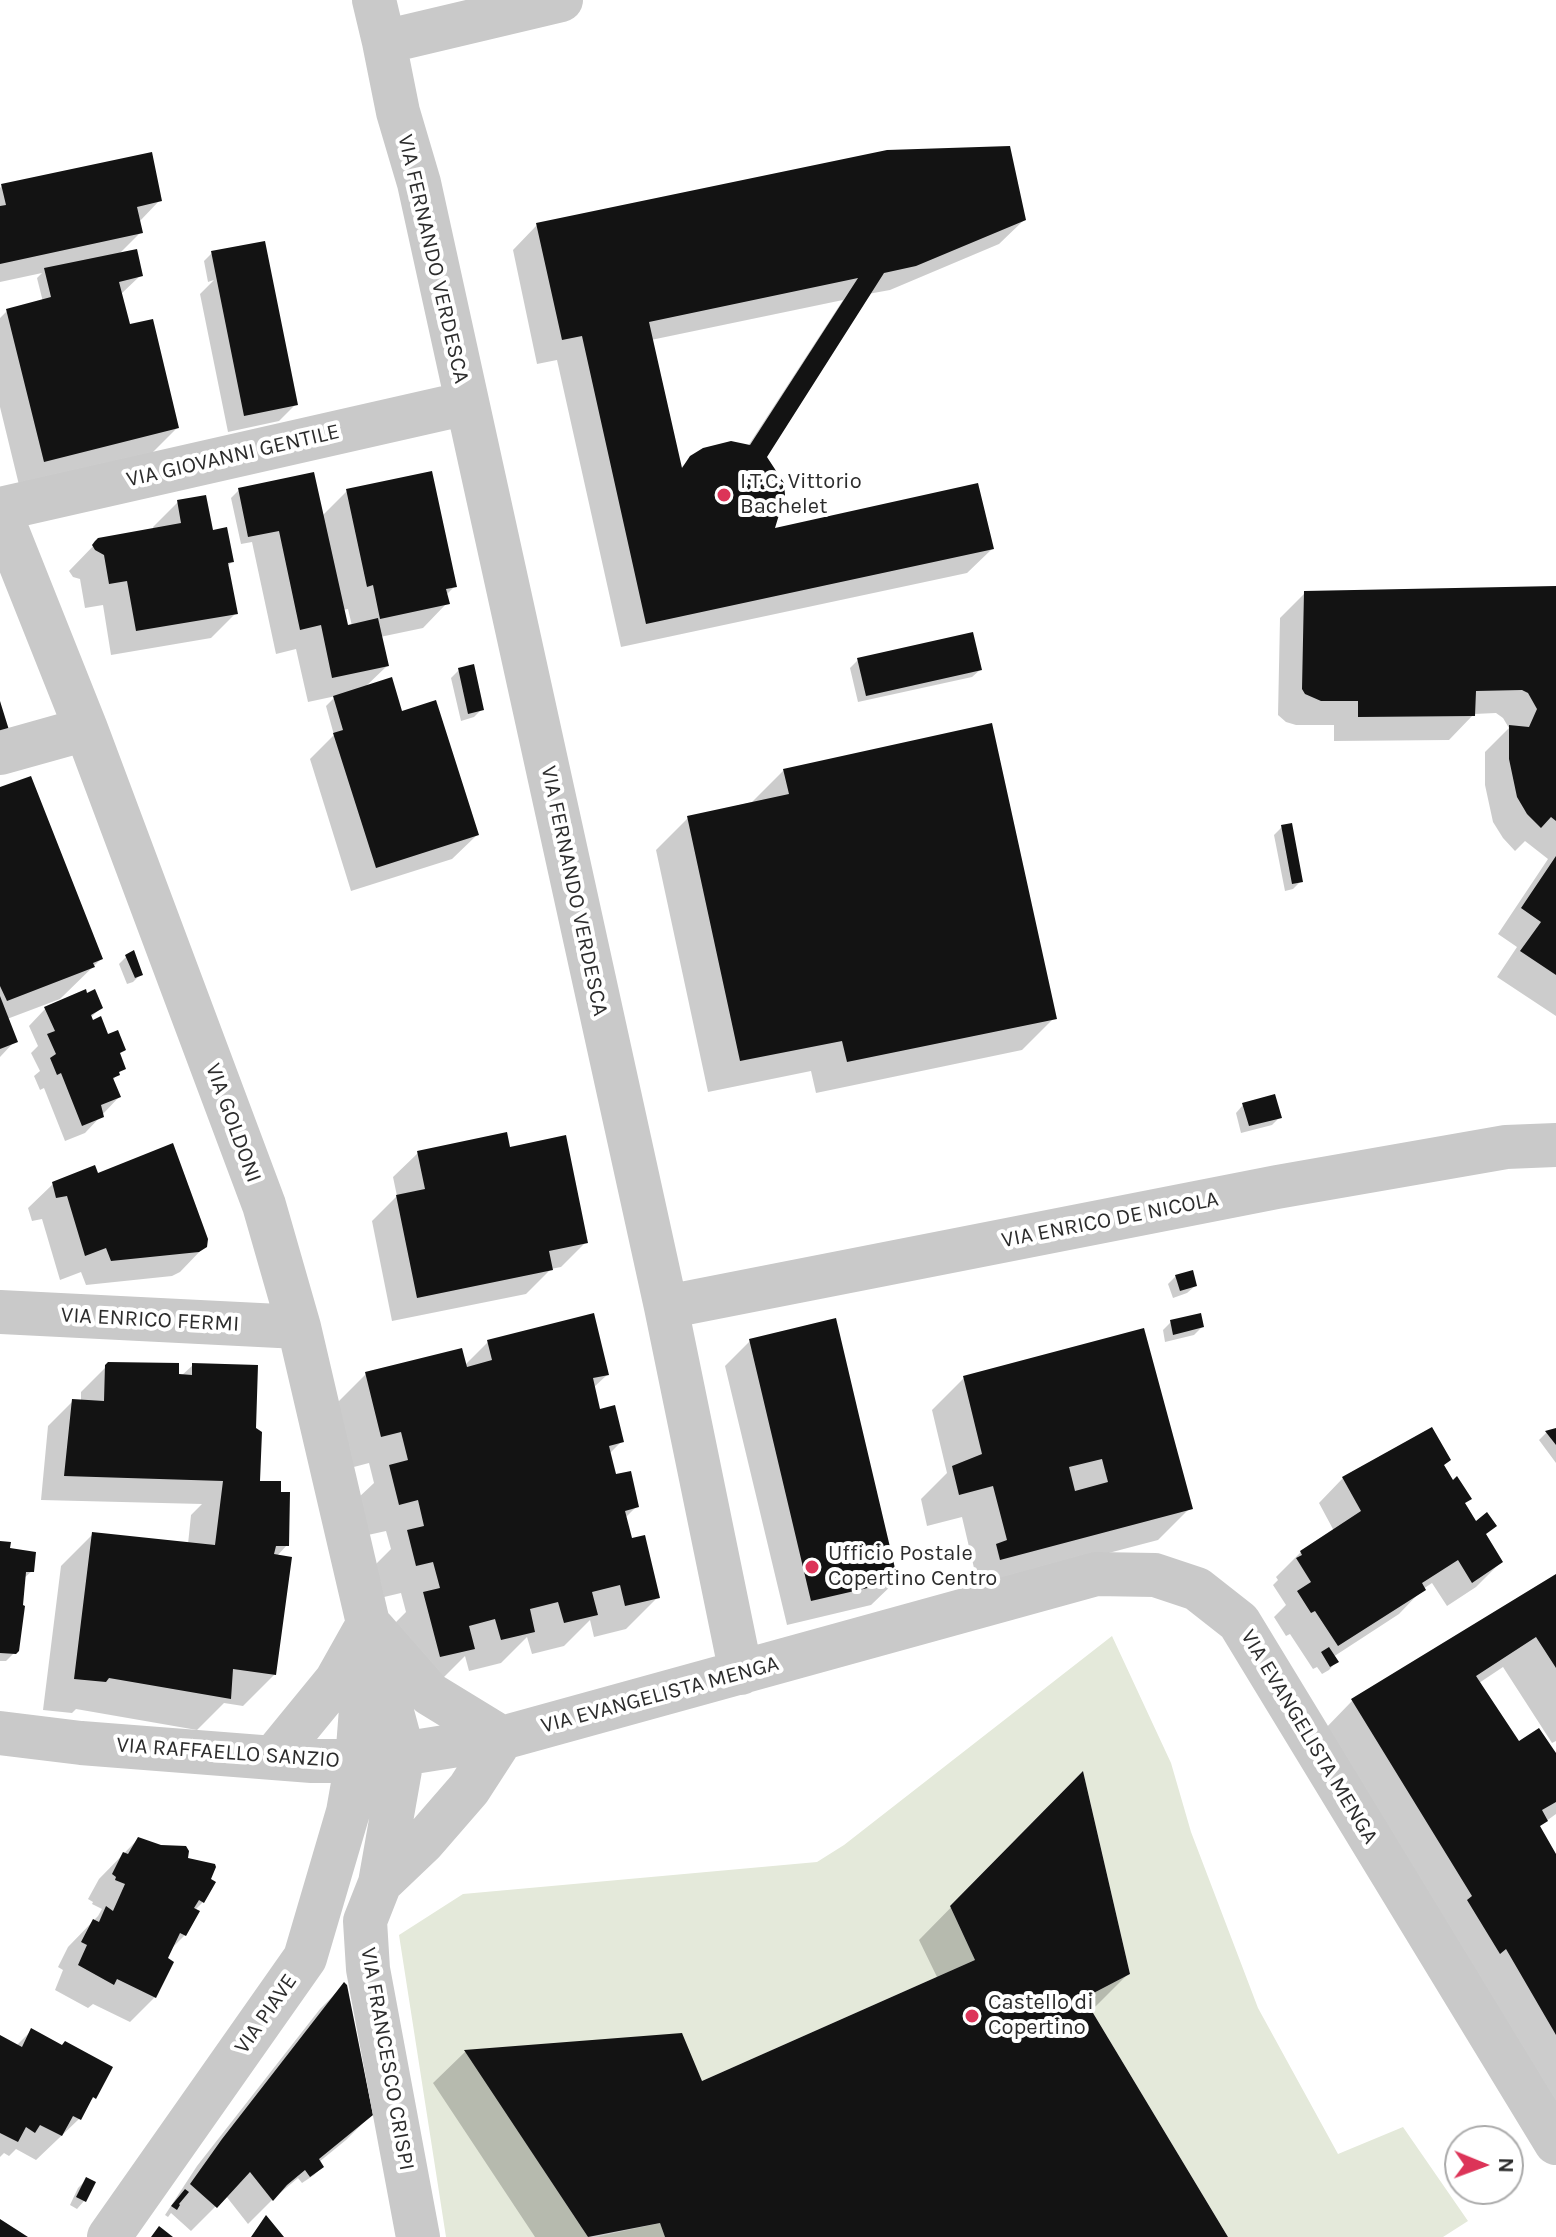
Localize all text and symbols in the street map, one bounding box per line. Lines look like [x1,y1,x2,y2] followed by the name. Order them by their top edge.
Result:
[391,132,475,386] street label: VIA FERNANDO VERDESCA
[124,419,342,493] street label: VIA GIOVANNI GENTILE
[740,469,862,520] place label: I.T.C. Vittorio Bachelet
[715,486,733,504] marker: I.T.C. Vittorio Bachelet
[535,764,613,1018] street label: VIA FERNANDO VERDESCA
[199,1060,267,1186] street label: VIA GOLDONI
[999,1186,1221,1254] street label: VIA ENRICO DE NICOLA
[60,1302,240,1338] street label: VIA ENRICO FERMI
[828,1541,997,1592] place label: Ufficio Postale Copertino Centro
[803,1558,821,1576] marker: Ufficio Postale Copertino Centro
[1235,1625,1383,1849] street label: VIA EVANGELISTA MENGA
[538,1651,782,1739] street label: VIA EVANGELISTA MENGA
[116,1732,340,1774] street label: VIA RAFFAELLO SANZIO
[354,1945,420,2173] street label: VIA FRANCESCO CRISPI
[229,1969,303,2059] street label: VIA PIAVE
[988,1990,1094,2042] place label: Castello di Copertino
[963,2007,981,2025] marker: Castello di Copertino
[1444,2125,1524,2205] north arrow
[1493,2157,1519,2174] text: N

